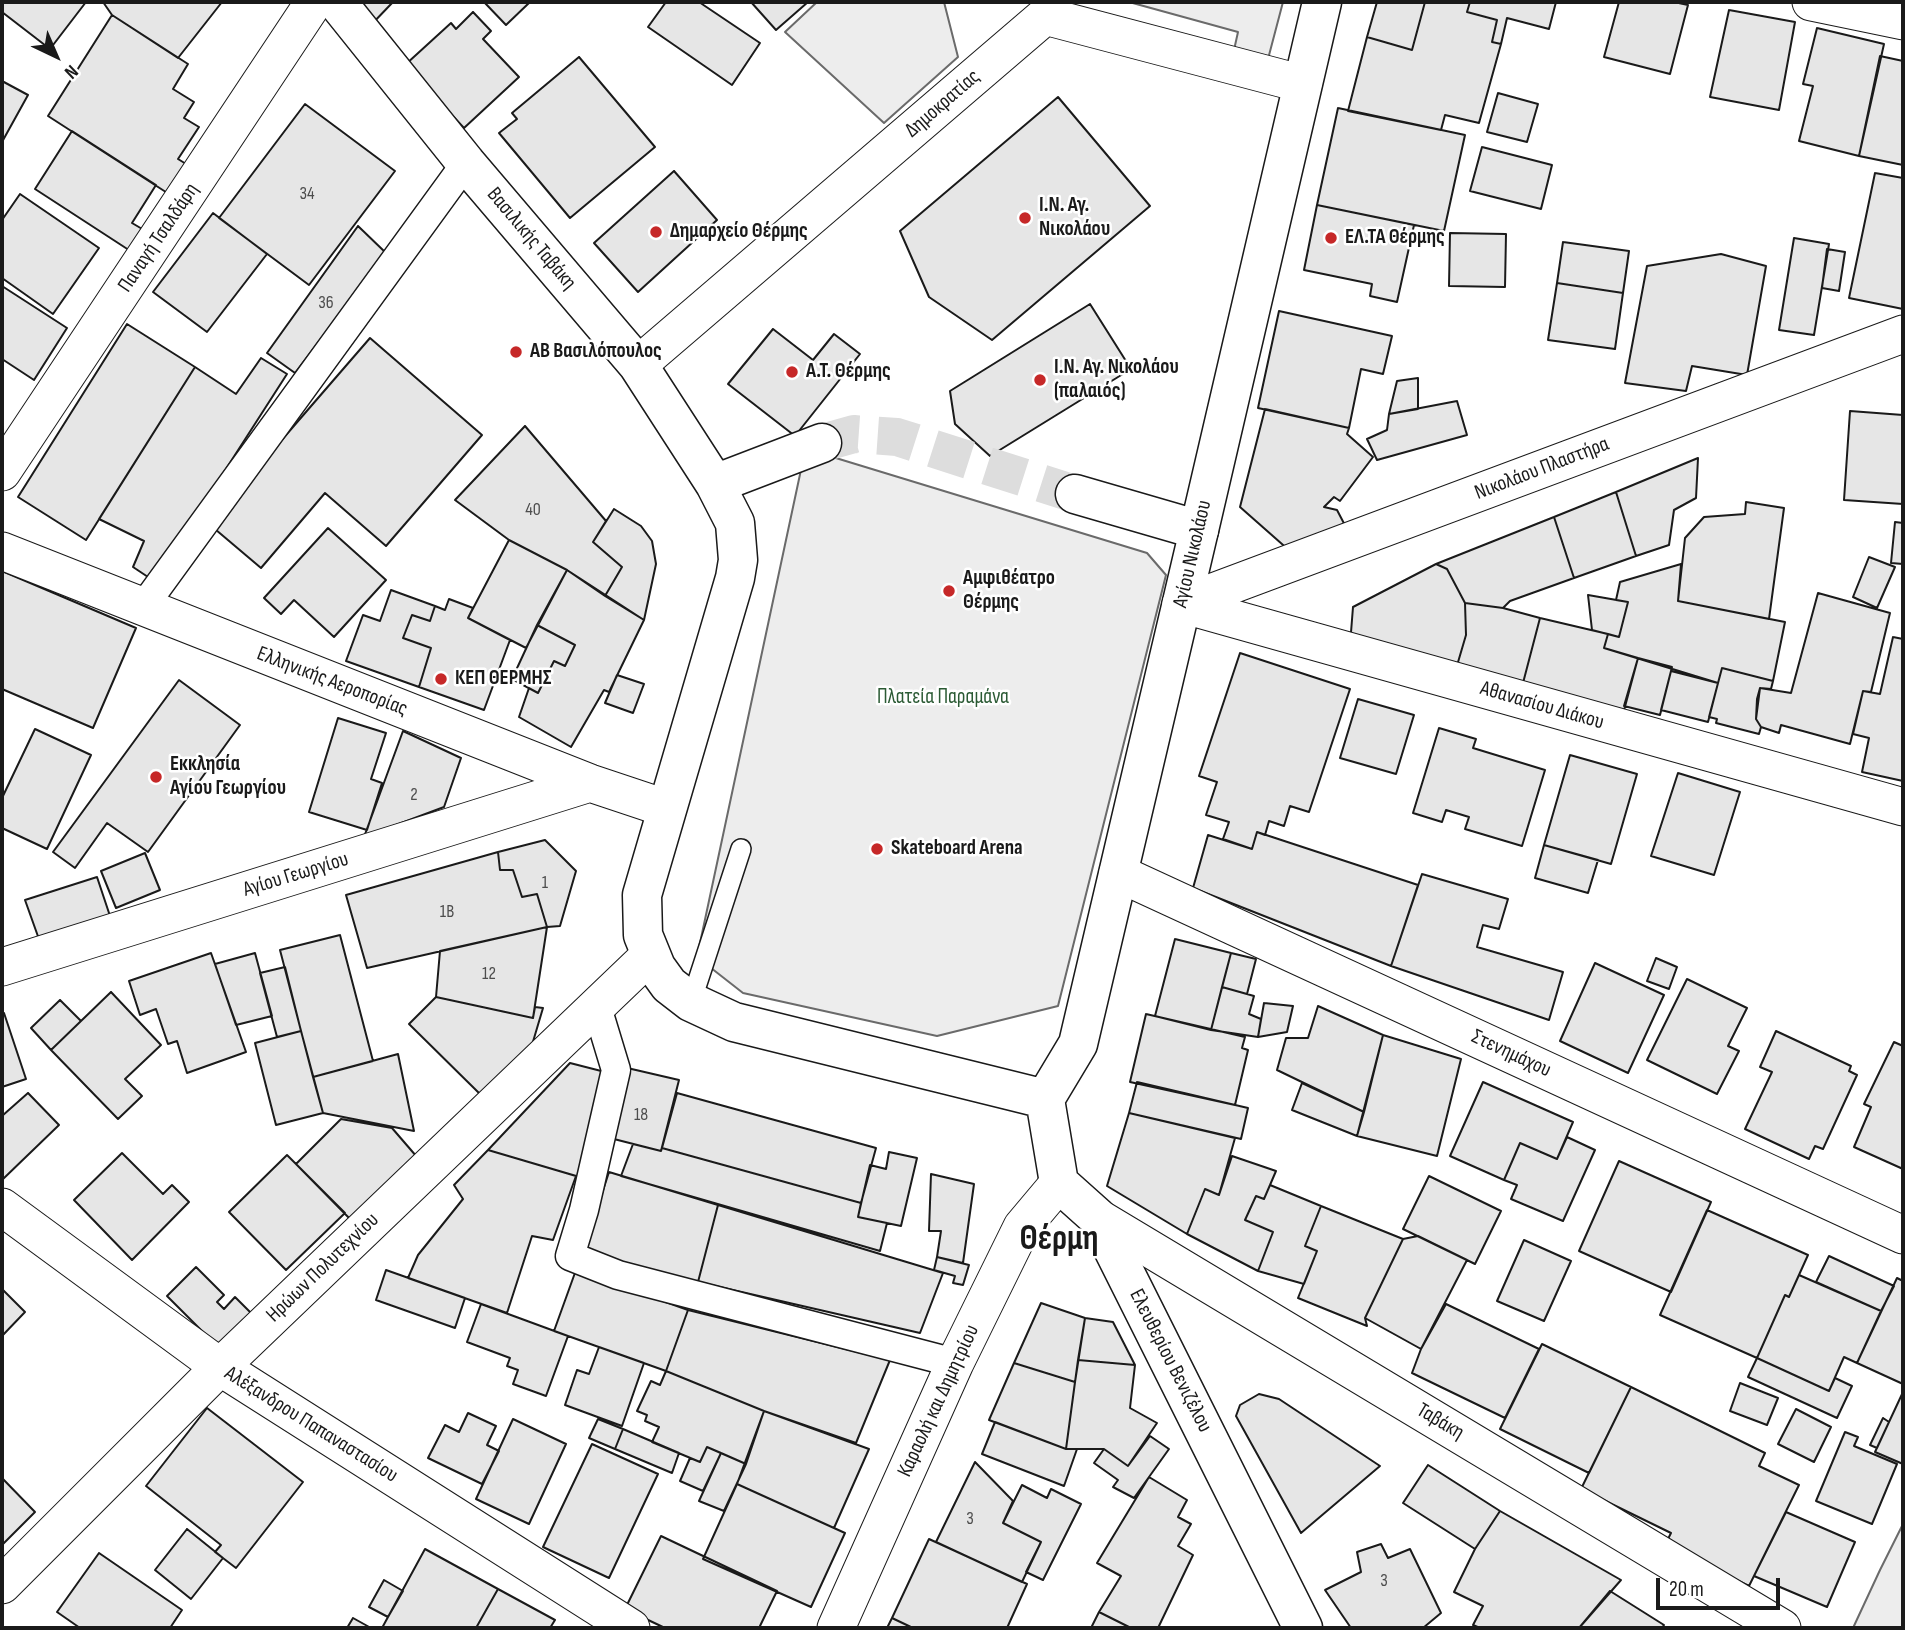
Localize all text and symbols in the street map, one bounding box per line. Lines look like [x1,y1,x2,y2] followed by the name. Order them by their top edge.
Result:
[21,21,91,91] north arrow
[59,60,83,83] text: N
[900,65,986,143] street label: Δημοκρατίας
[113,179,205,297] street label: Παναγή Τσαλδάρη
[299,183,315,205] house number: 34
[481,183,581,295] street label: Βασιλικής Ταβάκη
[1039,193,1110,243] place label: Ι.Ν. Αγ. Νικολάου
[1017,210,1033,226] marker: Ι.Ν. Αγ. Νικολάου
[670,219,808,245] place label: Δημαρχείο Θέρμης
[648,224,664,240] marker: Δημαρχείο Θέρμης
[1345,225,1445,251] place label: ΕΛ.ΤΑ Θέρμης
[1323,230,1339,246] marker: ΕΛ.ΤΑ Θέρμης
[318,292,334,314] house number: 36
[530,339,662,365] place label: ΑΒ Βασιλόπουλος
[508,344,524,360] marker: ΑΒ Βασιλόπουλος
[1054,355,1179,405] place label: Ι.Ν. Αγ. Νικολάου (παλαιός)
[806,359,891,385] place label: Α.Τ. Θέρμης
[784,364,800,380] marker: Α.Τ. Θέρμης
[1032,372,1048,388] marker: Ι.Ν. Αγ. Νικολάου (παλαιός)
[1471,432,1613,506] street label: Νικολάου Πλαστήρα
[1168,498,1218,610] street label: Αγίου Νικολάου
[525,499,541,521] house number: 40
[963,566,1055,616] place label: Αμφιθέατρο Θέρμης
[941,583,957,599] marker: Αμφιθέατρο Θέρμης
[253,642,411,722] street label: Ελληνικής Αεροπορίας
[455,666,551,692] place label: ΚΕΠ ΘΕΡΜΗΣ
[433,671,449,687] marker: ΚΕΠ ΘΕΡΜΗΣ
[1477,676,1607,736] street label: Αθανασίου Διάκου
[877,685,1009,711] park label: Πλατεία Παραμάνα
[170,752,286,802] place label: Εκκλησία Αγίου Γεωργίου
[148,769,164,785] marker: Εκκλησία Αγίου Γεωργίου
[410,784,418,806] house number: 2
[891,836,1023,862] place label: Skateboard Arena
[869,841,885,857] marker: Skateboard Arena
[240,847,352,903] street label: Αγίου Γεωργίου
[542,872,548,894] house number: 1
[440,901,454,923] house number: 1B
[482,963,496,985] house number: 12
[1467,1025,1555,1083] street label: Στενημάχου
[634,1104,648,1126] house number: 18
[261,1208,385,1328] street label: Ηρώων Πολυτεχνίου
[1020,1219,1098,1261] district label: Θέρμη
[1123,1285,1217,1437] street label: Ελευθερίου Βενιζέλου
[893,1321,985,1481] street label: Καραολή και Δημητρίου
[220,1361,402,1489] street label: Αλέξανδρου Παπαναστασίου
[1412,1398,1468,1446] street label: Ταβάκη
[966,1508,974,1530] house number: 3
[1660,1564,1784,1608] scale bar
[1380,1570,1388,1592] house number: 3
[1669,1577,1704,1602] text: 20 m

